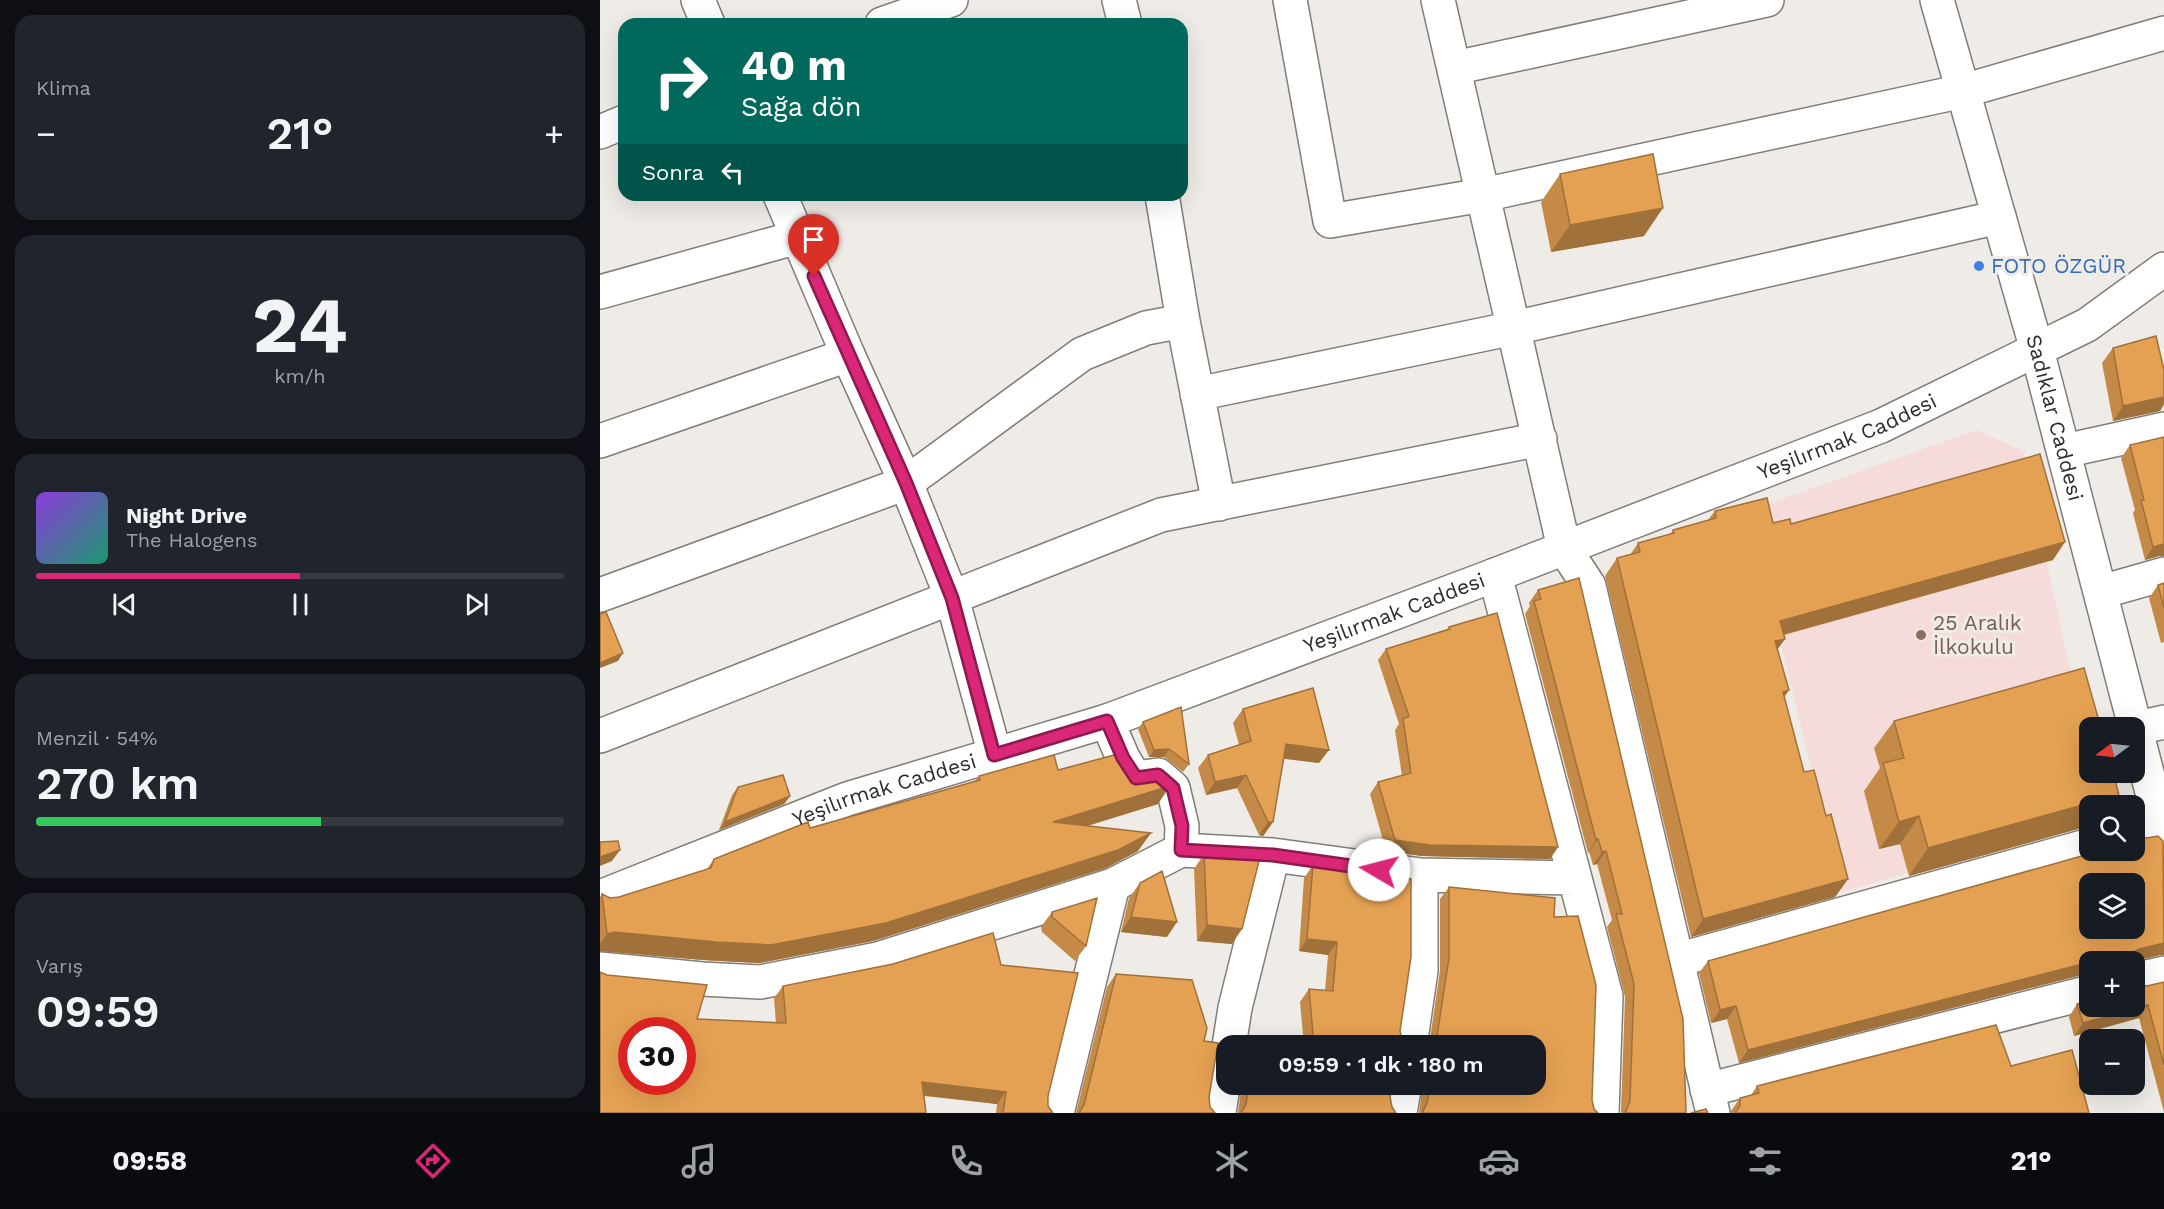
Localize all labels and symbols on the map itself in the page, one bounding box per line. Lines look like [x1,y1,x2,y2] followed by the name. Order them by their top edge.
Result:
[788,214,839,276] pin
[1991,253,2126,278] place label: FOTO ÖZGÜR
[1972,259,1986,273] marker: FOTO ÖZGÜR
[2021,332,2089,503] street label: Sadıklar Caddesi
[1754,388,1941,485] street label: Yeşilırmak Caddesi
[1300,567,1488,658] street label: Yeşilırmak Caddesi
[1933,610,2022,659] place label: 25 Aralık İlkokulu
[1914,628,1928,642] marker: 25 Aralık İlkokulu
[2079,717,2145,783] north arrow
[789,748,979,831] street label: Yeşilırmak Caddesi
[1347,838,1411,902] position arrow
[618,1017,696,1095] speed limit sign: 30

